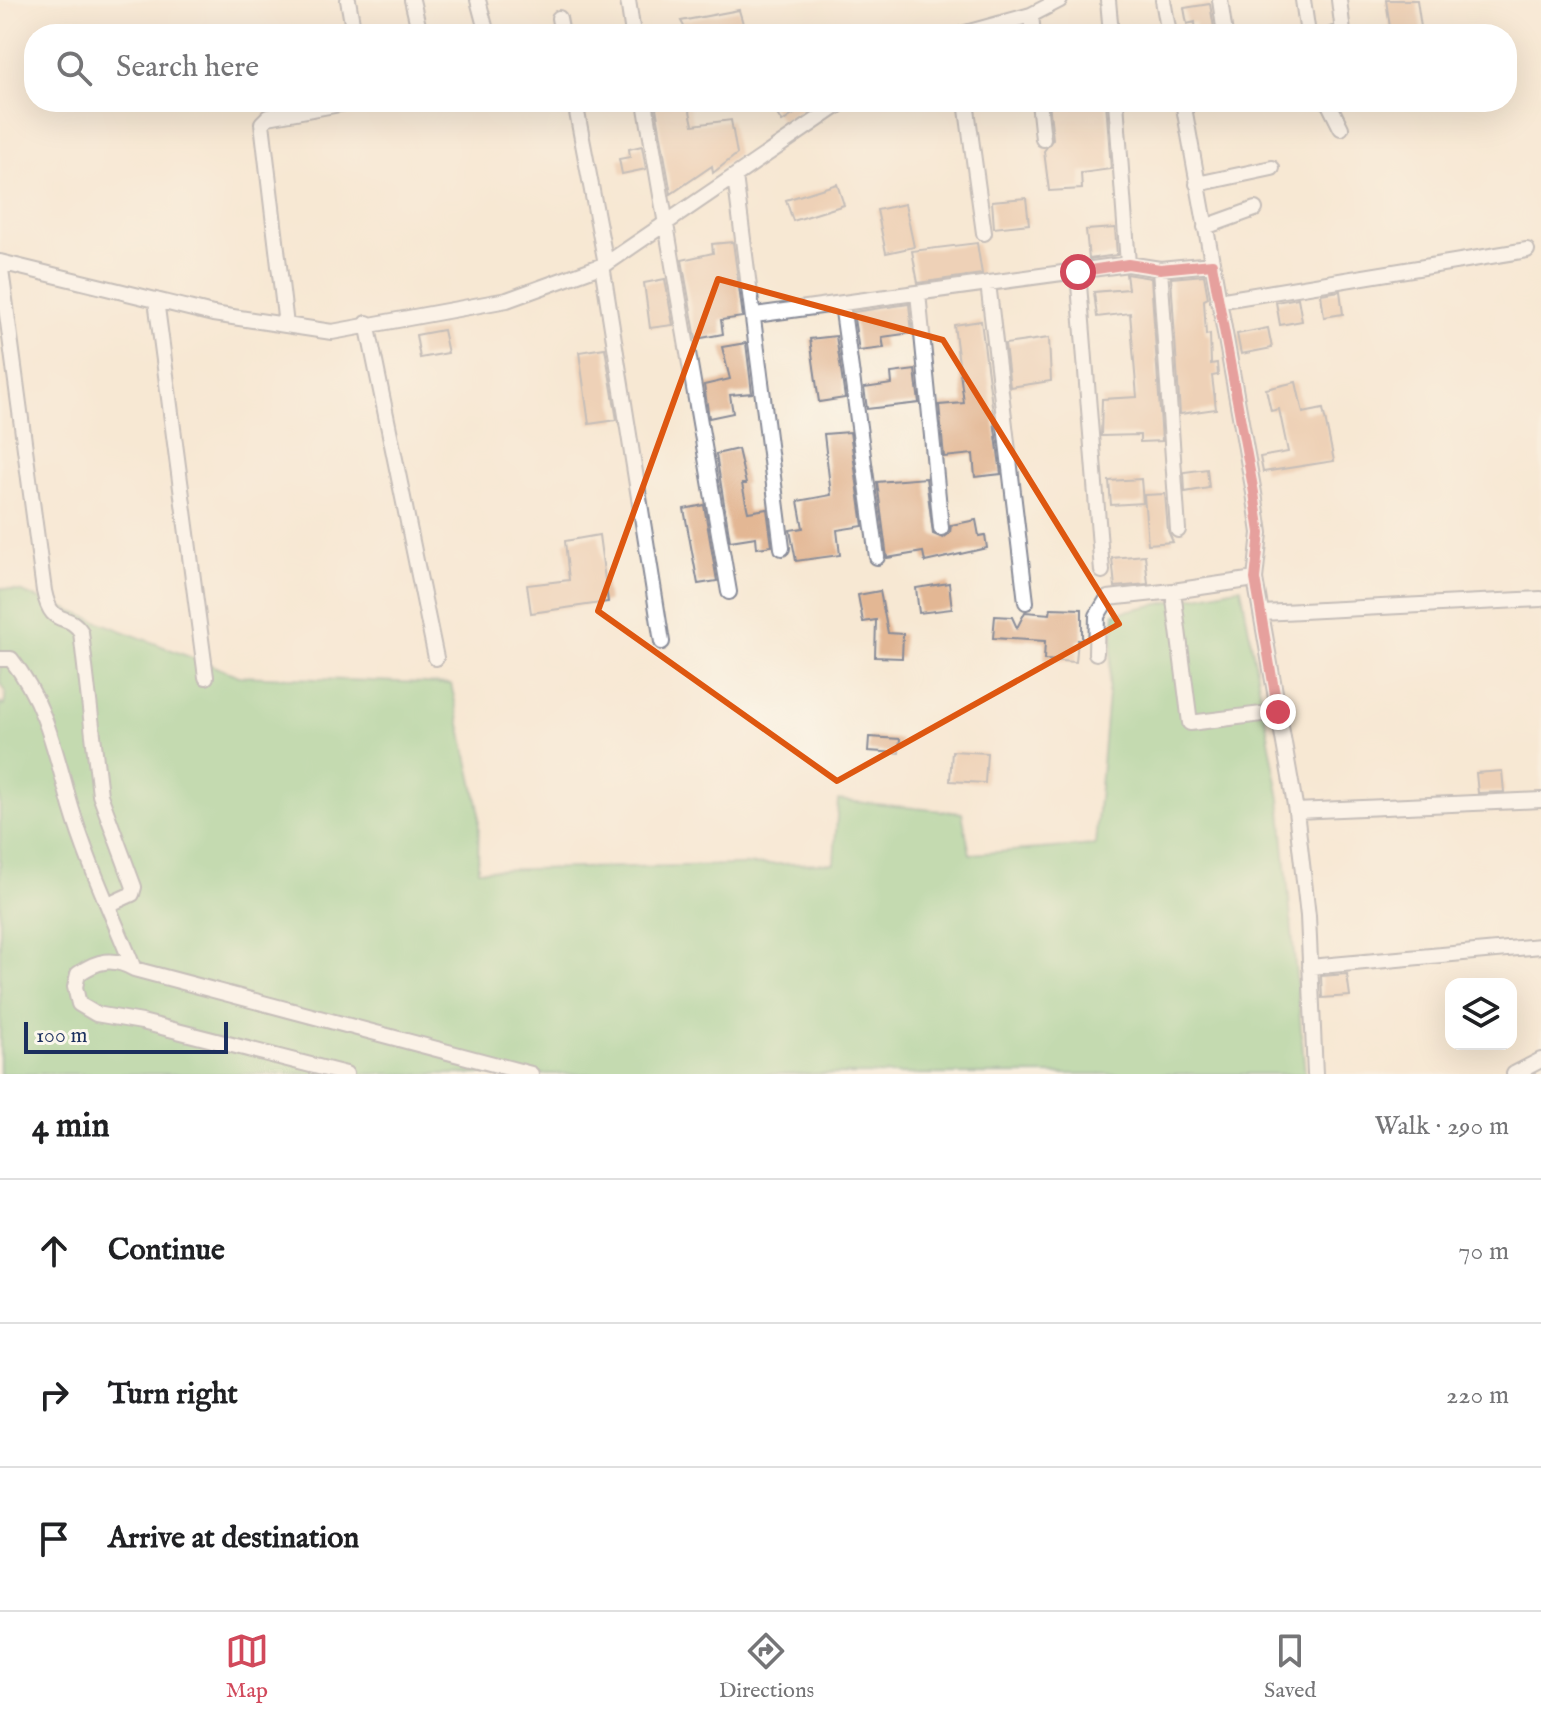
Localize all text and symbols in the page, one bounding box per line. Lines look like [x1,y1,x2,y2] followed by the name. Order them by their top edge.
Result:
[24,24,1517,112] search box
[52,46,96,90] icon: search
[116,49,259,87] text: Search here
[1060,254,1096,290] route start
[1260,694,1296,730] route end
[1445,978,1517,1050] map controls
[1445,978,1517,1050] button: layers
[24,1018,228,1054] scale bar
[36,1022,88,1050] text: 100 m
[32,1105,110,1148] text: 4 min
[1374,1110,1509,1143] text: Walk · 290 m
[32,1229,76,1273] icon: ahead
[108,1232,225,1270] text: Continue
[1458,1235,1509,1268] text: 70 m
[32,1373,76,1417] icon: right
[108,1376,238,1414] text: Turn right
[1446,1379,1509,1412] text: 220 m
[32,1517,76,1561] icon: arrive
[108,1520,359,1558] text: Arrive at destination
[225,1629,269,1705] tab: Map
[719,1629,814,1705] tab: Directions
[1264,1629,1316,1705] tab: Saved

